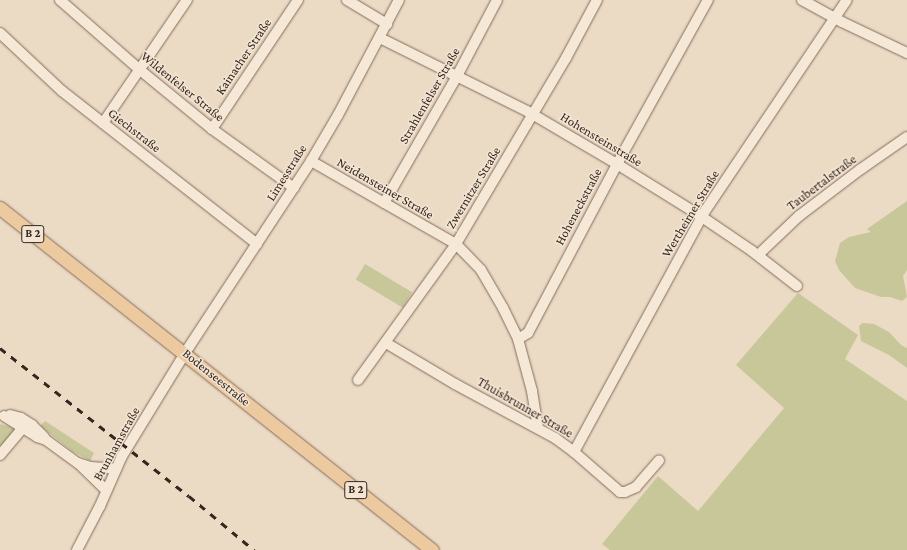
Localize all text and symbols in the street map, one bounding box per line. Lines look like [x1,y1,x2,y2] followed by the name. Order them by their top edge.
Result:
[213,16,275,98] street label: Kainacher Straße
[396,45,464,147] street label: Strahlenfelser Straße
[137,49,227,125] street label: Wildenfelser Straße
[105,106,163,156] street label: Giechstraße
[557,109,645,171] street label: Hohensteinstraße
[263,142,311,204] street label: Limesstraße
[443,144,505,232] street label: Zwernitzer Straße
[784,152,860,214] street label: Taubertalstraße
[334,155,436,223] street label: Neidensteiner Straße
[552,166,606,248] street label: Hoheneckstraße
[659,168,723,260] street label: Wertheimer Straße
[21,224,45,244] road number: B 2
[179,346,253,410] street label: Bodenseestraße
[474,374,576,442] street label: Thuisbrunner Straße
[90,404,144,484] street label: Brunhamstraße
[344,480,368,500] road number: B 2

